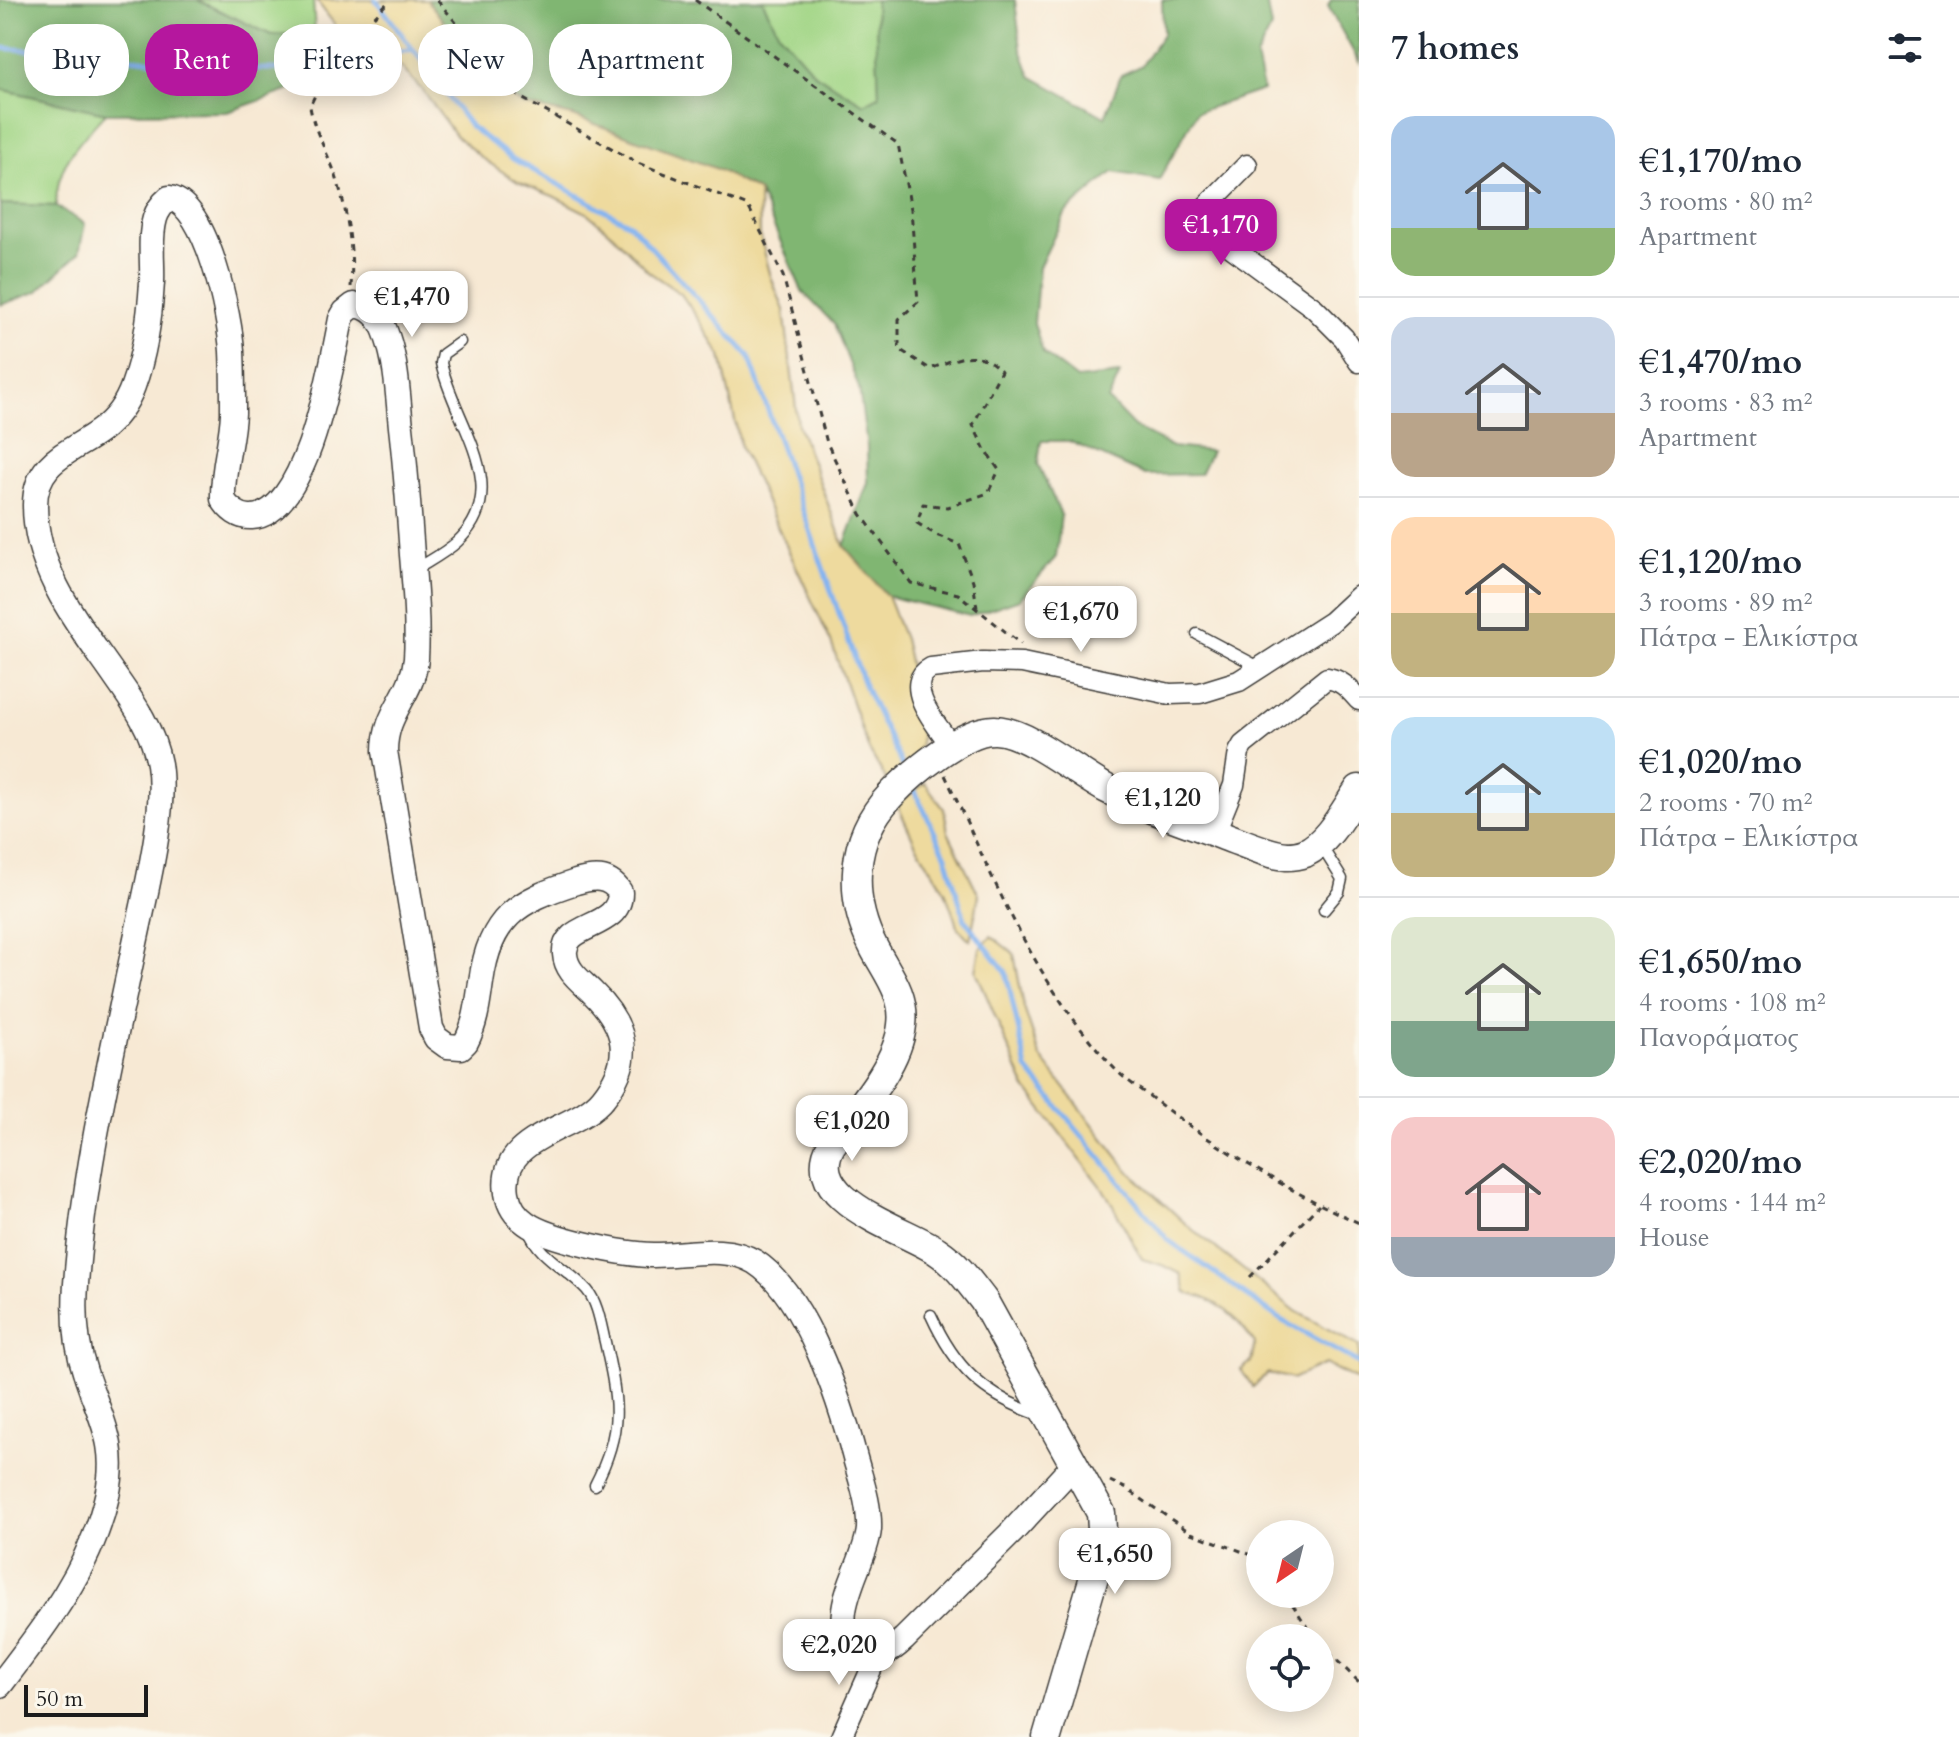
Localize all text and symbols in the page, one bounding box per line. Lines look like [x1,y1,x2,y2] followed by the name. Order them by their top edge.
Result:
[24,24,129,96] chip: Buy
[145,24,258,96] chip: Rent
[274,24,402,96] chip: Filters
[418,24,533,96] chip: New
[549,24,732,96] chip: Apartment
[1391,25,1519,71] text: 7 homes
[1883,26,1927,70] icon: filters
[1639,138,1802,184] text: €1,170/mo
[1455,148,1551,244] icon: home
[1639,184,1812,219] text: 3 rooms · 80 m²
[1156,199,1286,267] pin: €1,170
[1183,207,1259,242] text: €1,170
[1639,219,1757,254] text: Apartment
[347,271,477,339] pin: €1,470
[374,279,450,314] text: €1,470
[1639,339,1802,385] text: €1,470/mo
[1455,349,1551,445] icon: home
[1639,385,1812,420] text: 3 rooms · 83 m²
[1639,420,1757,455] text: Apartment
[1639,539,1802,585] text: €1,120/mo
[1455,549,1551,645] icon: home
[1639,585,1812,620] text: 3 rooms · 89 m²
[1016,586,1146,654] pin: €1,670
[1043,594,1119,629] text: €1,670
[1639,620,1858,655] text: Πάτρα - Ελικίστρα
[1639,739,1802,785] text: €1,020/mo
[1455,749,1551,845] icon: home
[1098,772,1228,840] pin: €1,120
[1125,780,1201,815] text: €1,120
[1639,785,1812,820] text: 2 rooms · 70 m²
[1639,820,1858,855] text: Πάτρα - Ελικίστρα
[1639,939,1802,985] text: €1,650/mo
[1455,949,1551,1045] icon: home
[1639,985,1826,1020] text: 4 rooms · 108 m²
[1639,1020,1799,1055] text: Πανοράματος
[787,1095,917,1163] pin: €1,020
[814,1103,890,1138] text: €1,020
[1639,1139,1802,1185] text: €2,020/mo
[1455,1149,1551,1245] icon: home
[1639,1185,1826,1220] text: 4 rooms · 144 m²
[1639,1220,1710,1255] text: House
[1246,1520,1334,1608] north arrow
[1246,1520,1334,1712] map controls
[1050,1528,1180,1596] pin: €1,650
[1077,1536,1153,1571] text: €1,650
[774,1619,904,1687] pin: €2,020
[1246,1624,1334,1712] button: locate
[801,1627,877,1662] text: €2,020
[24,1681,148,1717] scale bar
[36,1684,83,1714] text: 50 m

